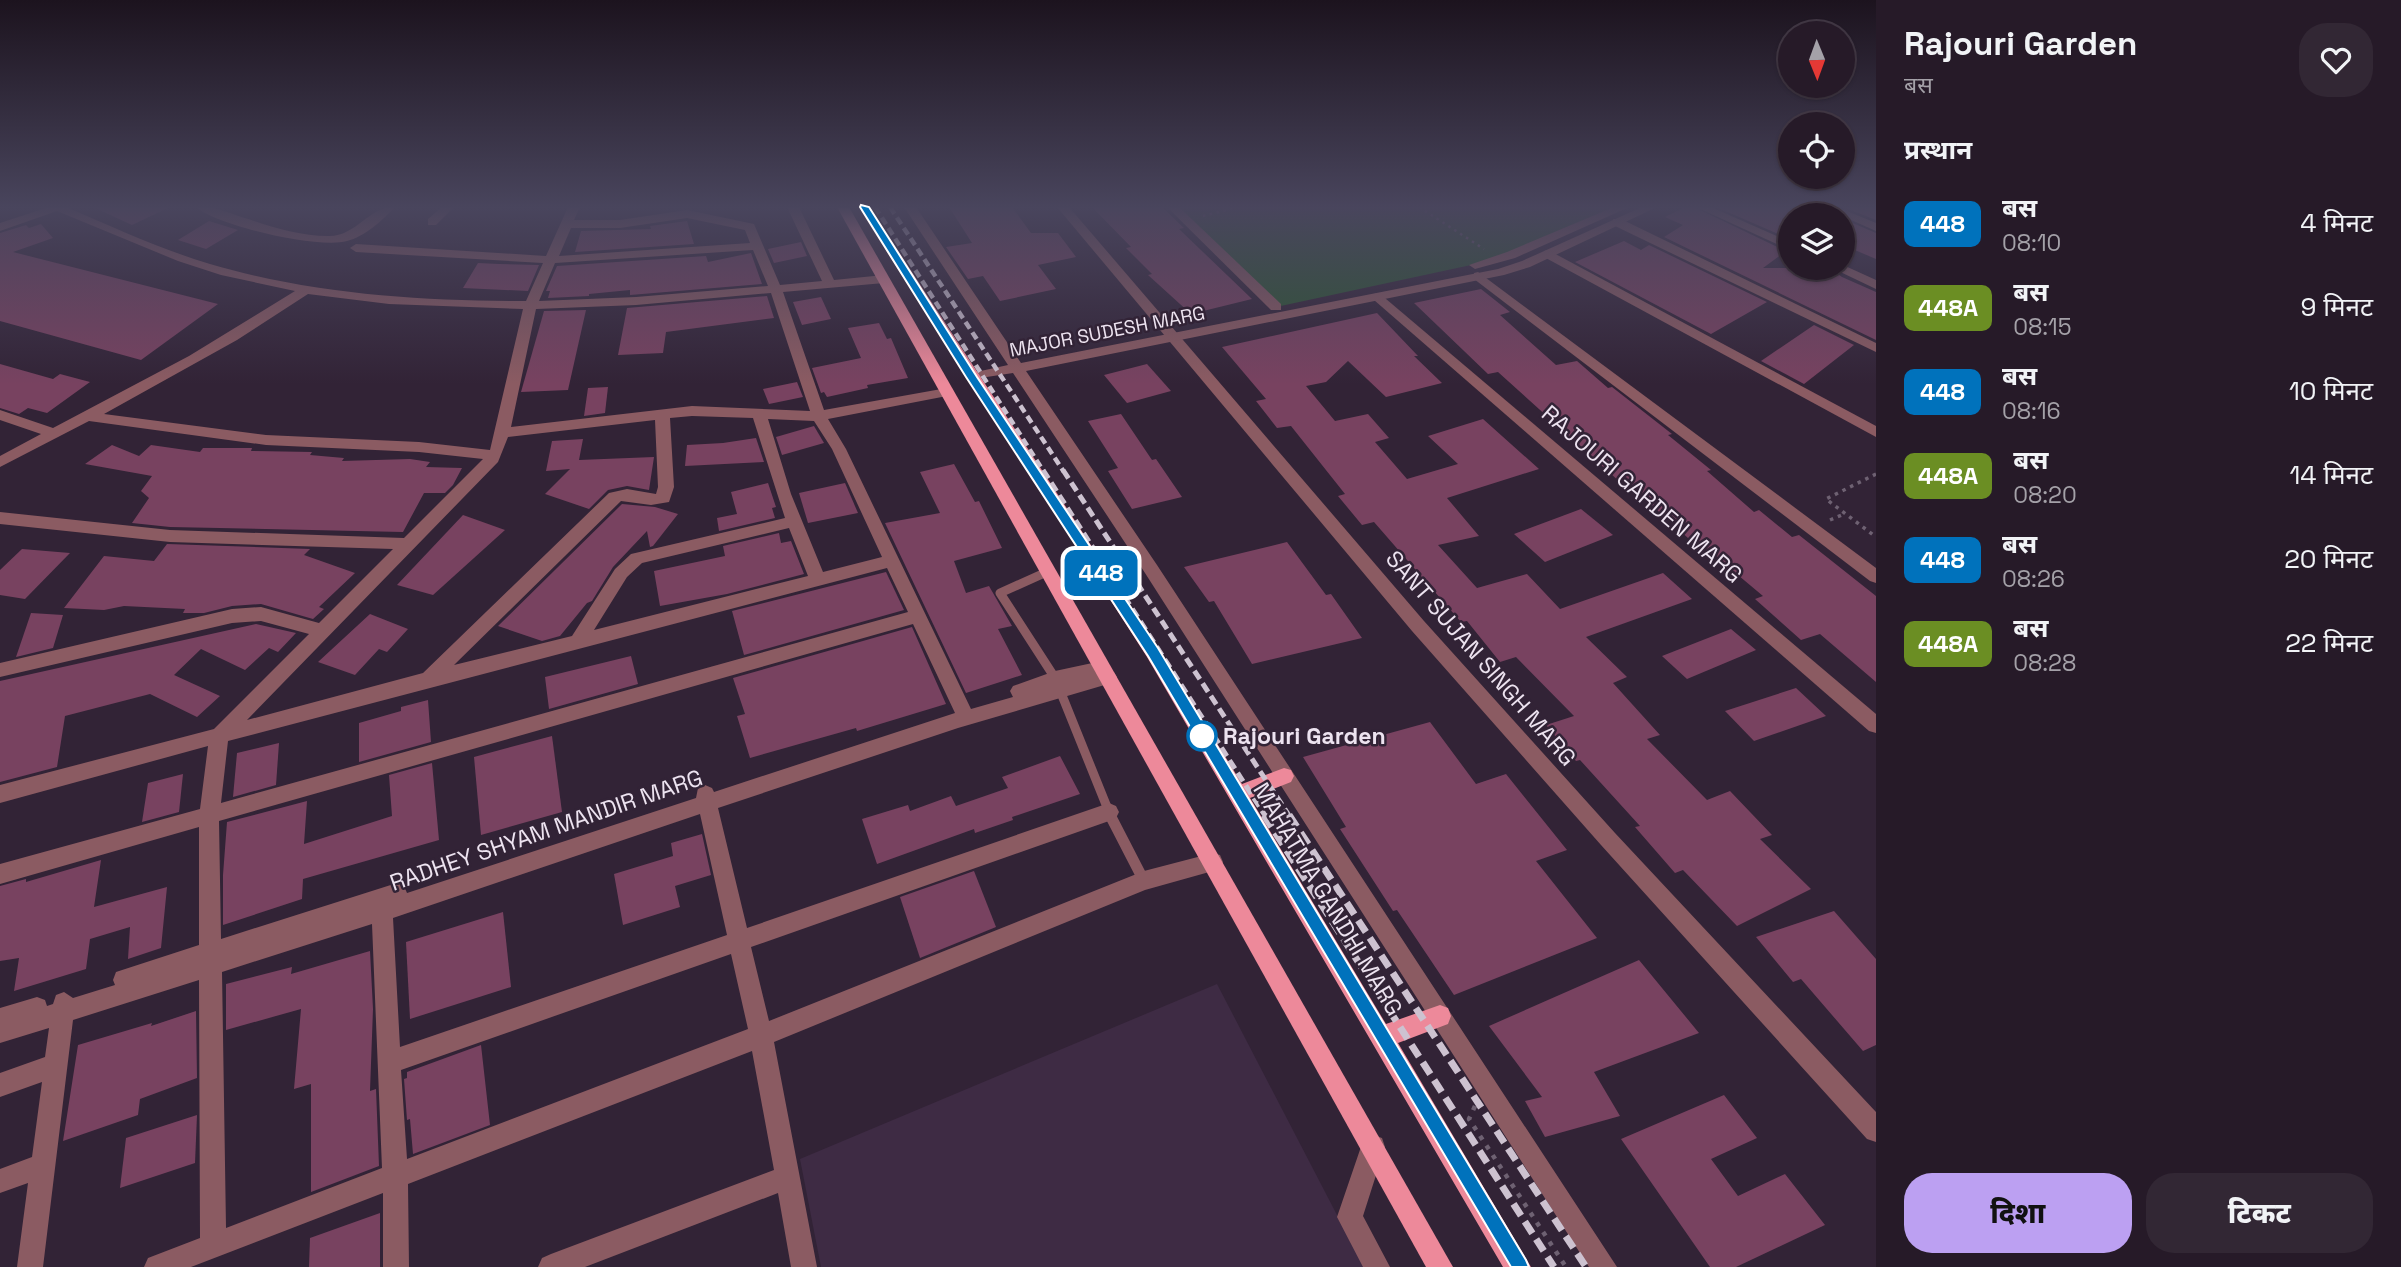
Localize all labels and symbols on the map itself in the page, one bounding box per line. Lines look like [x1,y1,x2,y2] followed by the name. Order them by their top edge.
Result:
[1778,21,1855,98] north arrow
[1007,300,1207,363] street label: MAJOR SUDESH MARG
[1535,398,1749,590] street label: RAJOURI GARDEN MARG
[1379,544,1583,772] street label: SANT SUJAN SINGH MARG
[1061,550,1141,596] line badge: 448
[1187,721,1217,751] marker: Rajouri Garden
[1223,721,1386,751] place label: Rajouri Garden
[386,762,706,898] street label: RADHEY SHYAM MANDIR MARG
[1246,777,1410,1021] street label: MAHATMA GANDHI MARG

